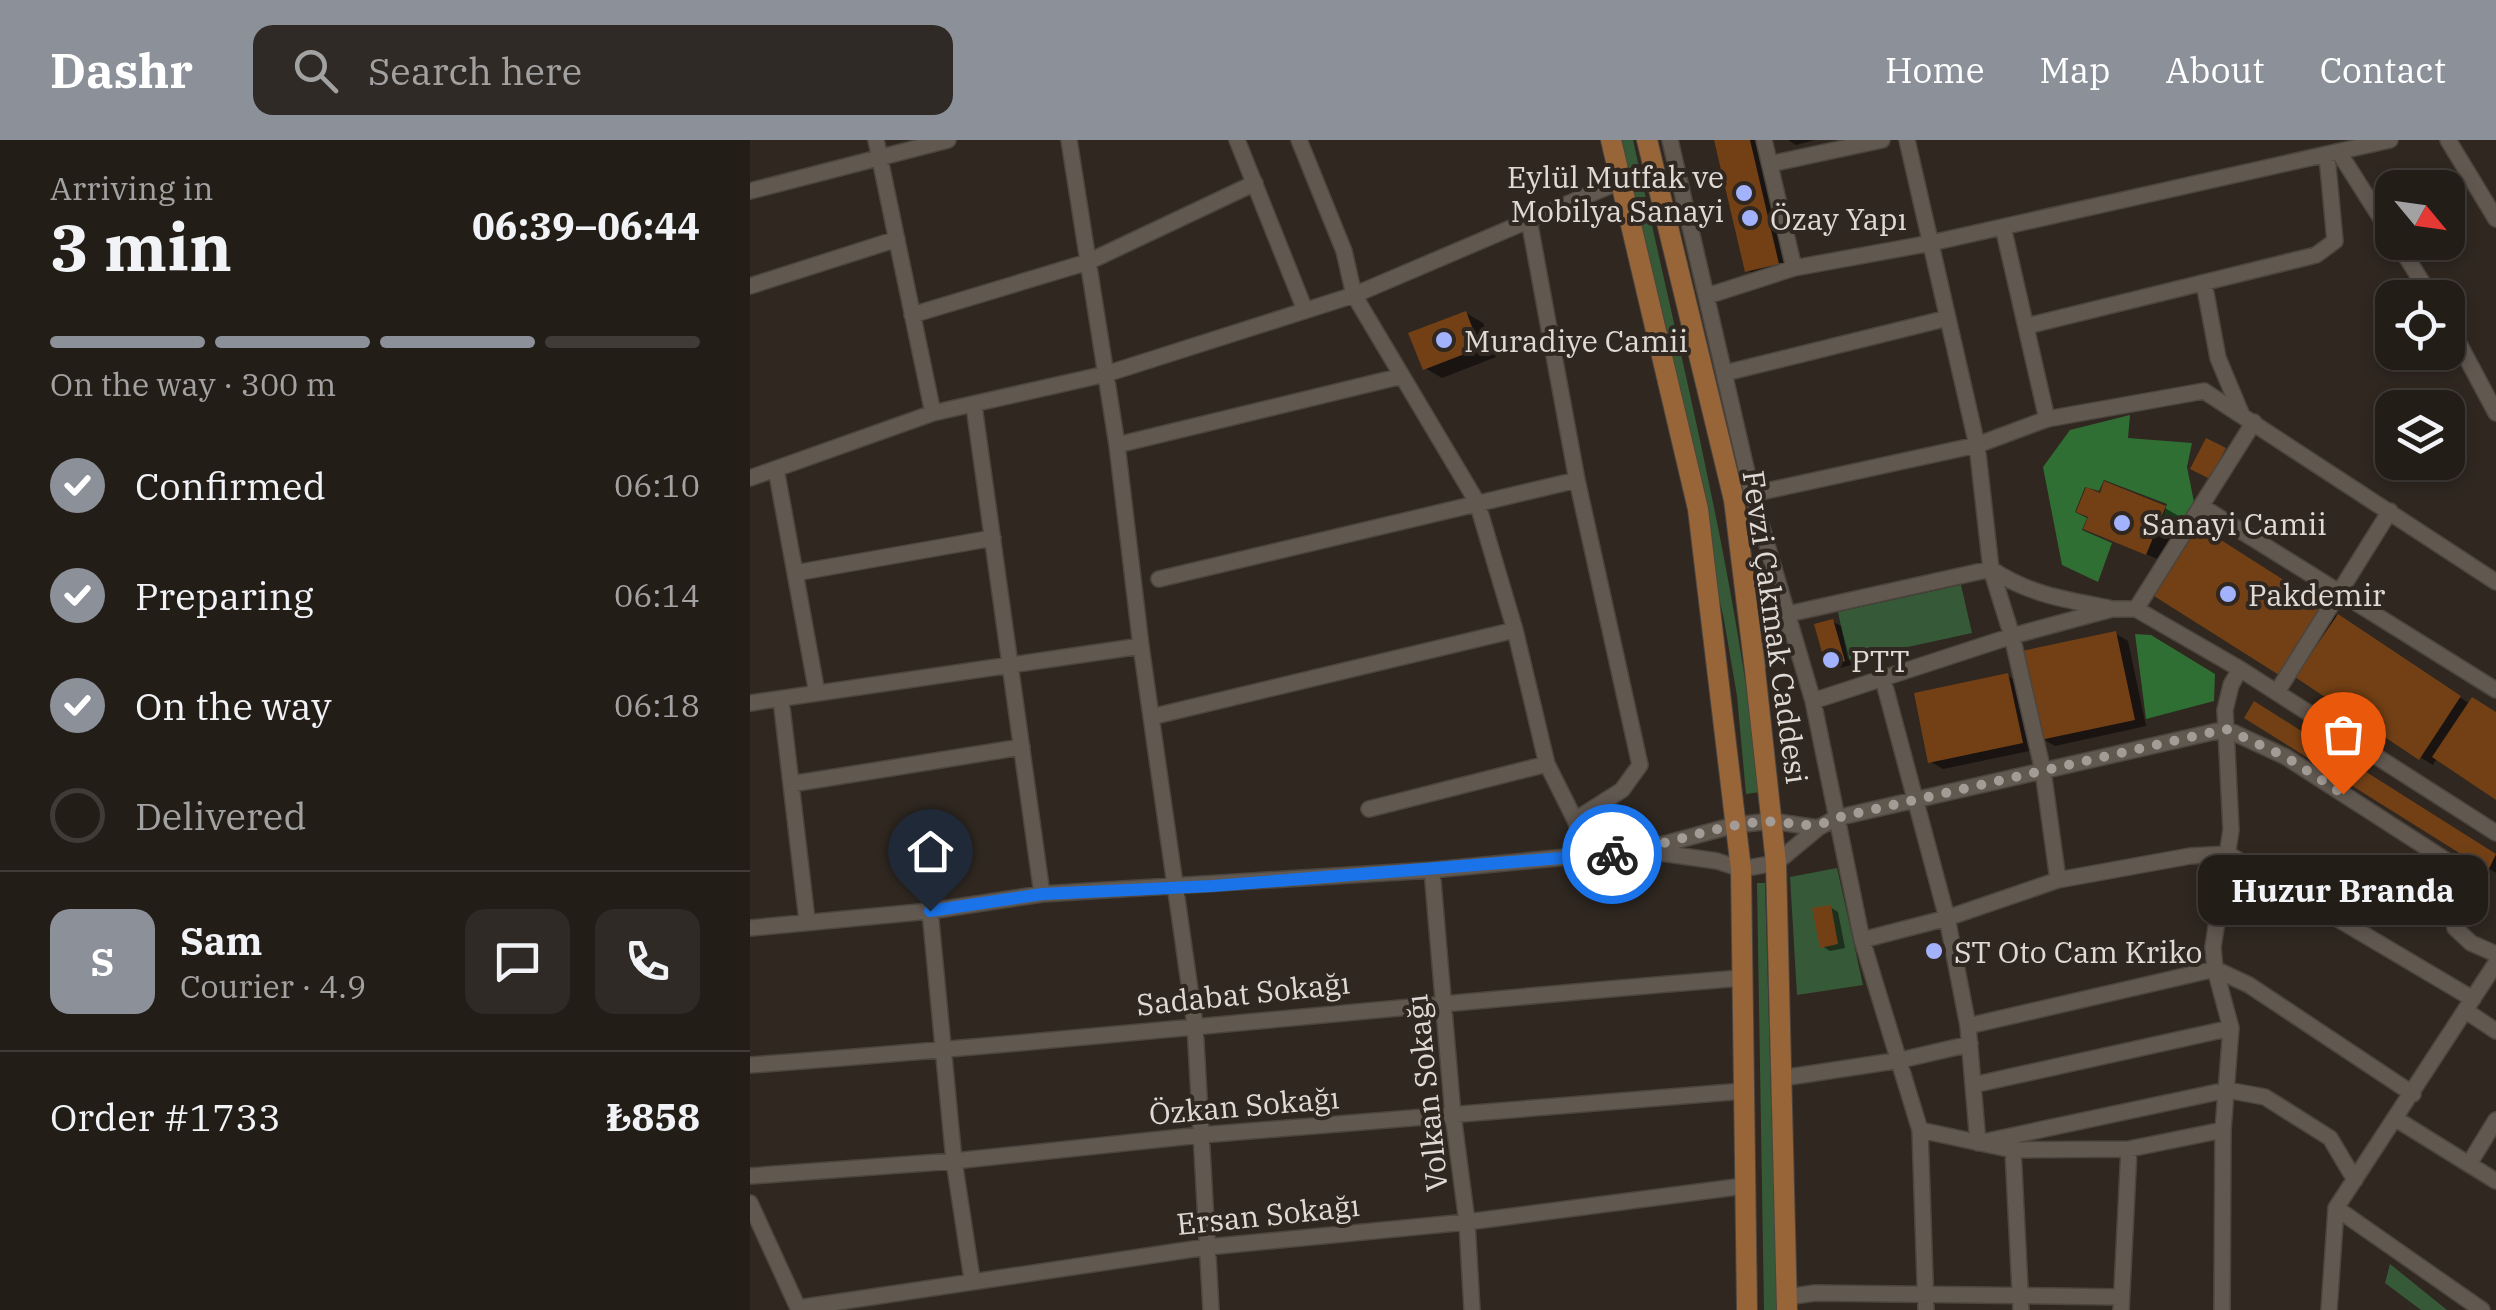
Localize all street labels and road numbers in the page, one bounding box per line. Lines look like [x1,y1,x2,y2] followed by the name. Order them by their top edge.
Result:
[1735,468,1817,786] street label: Fevzi Çakmak Caddesi
[1134,962,1352,1024] street label: Sadabat Sokağı
[1396,992,1456,1194] street label: Volkan Sokağı
[1147,1077,1341,1133] street label: Özkan Sokağı
[1175,1185,1361,1243] street label: Ersan Sokağı

